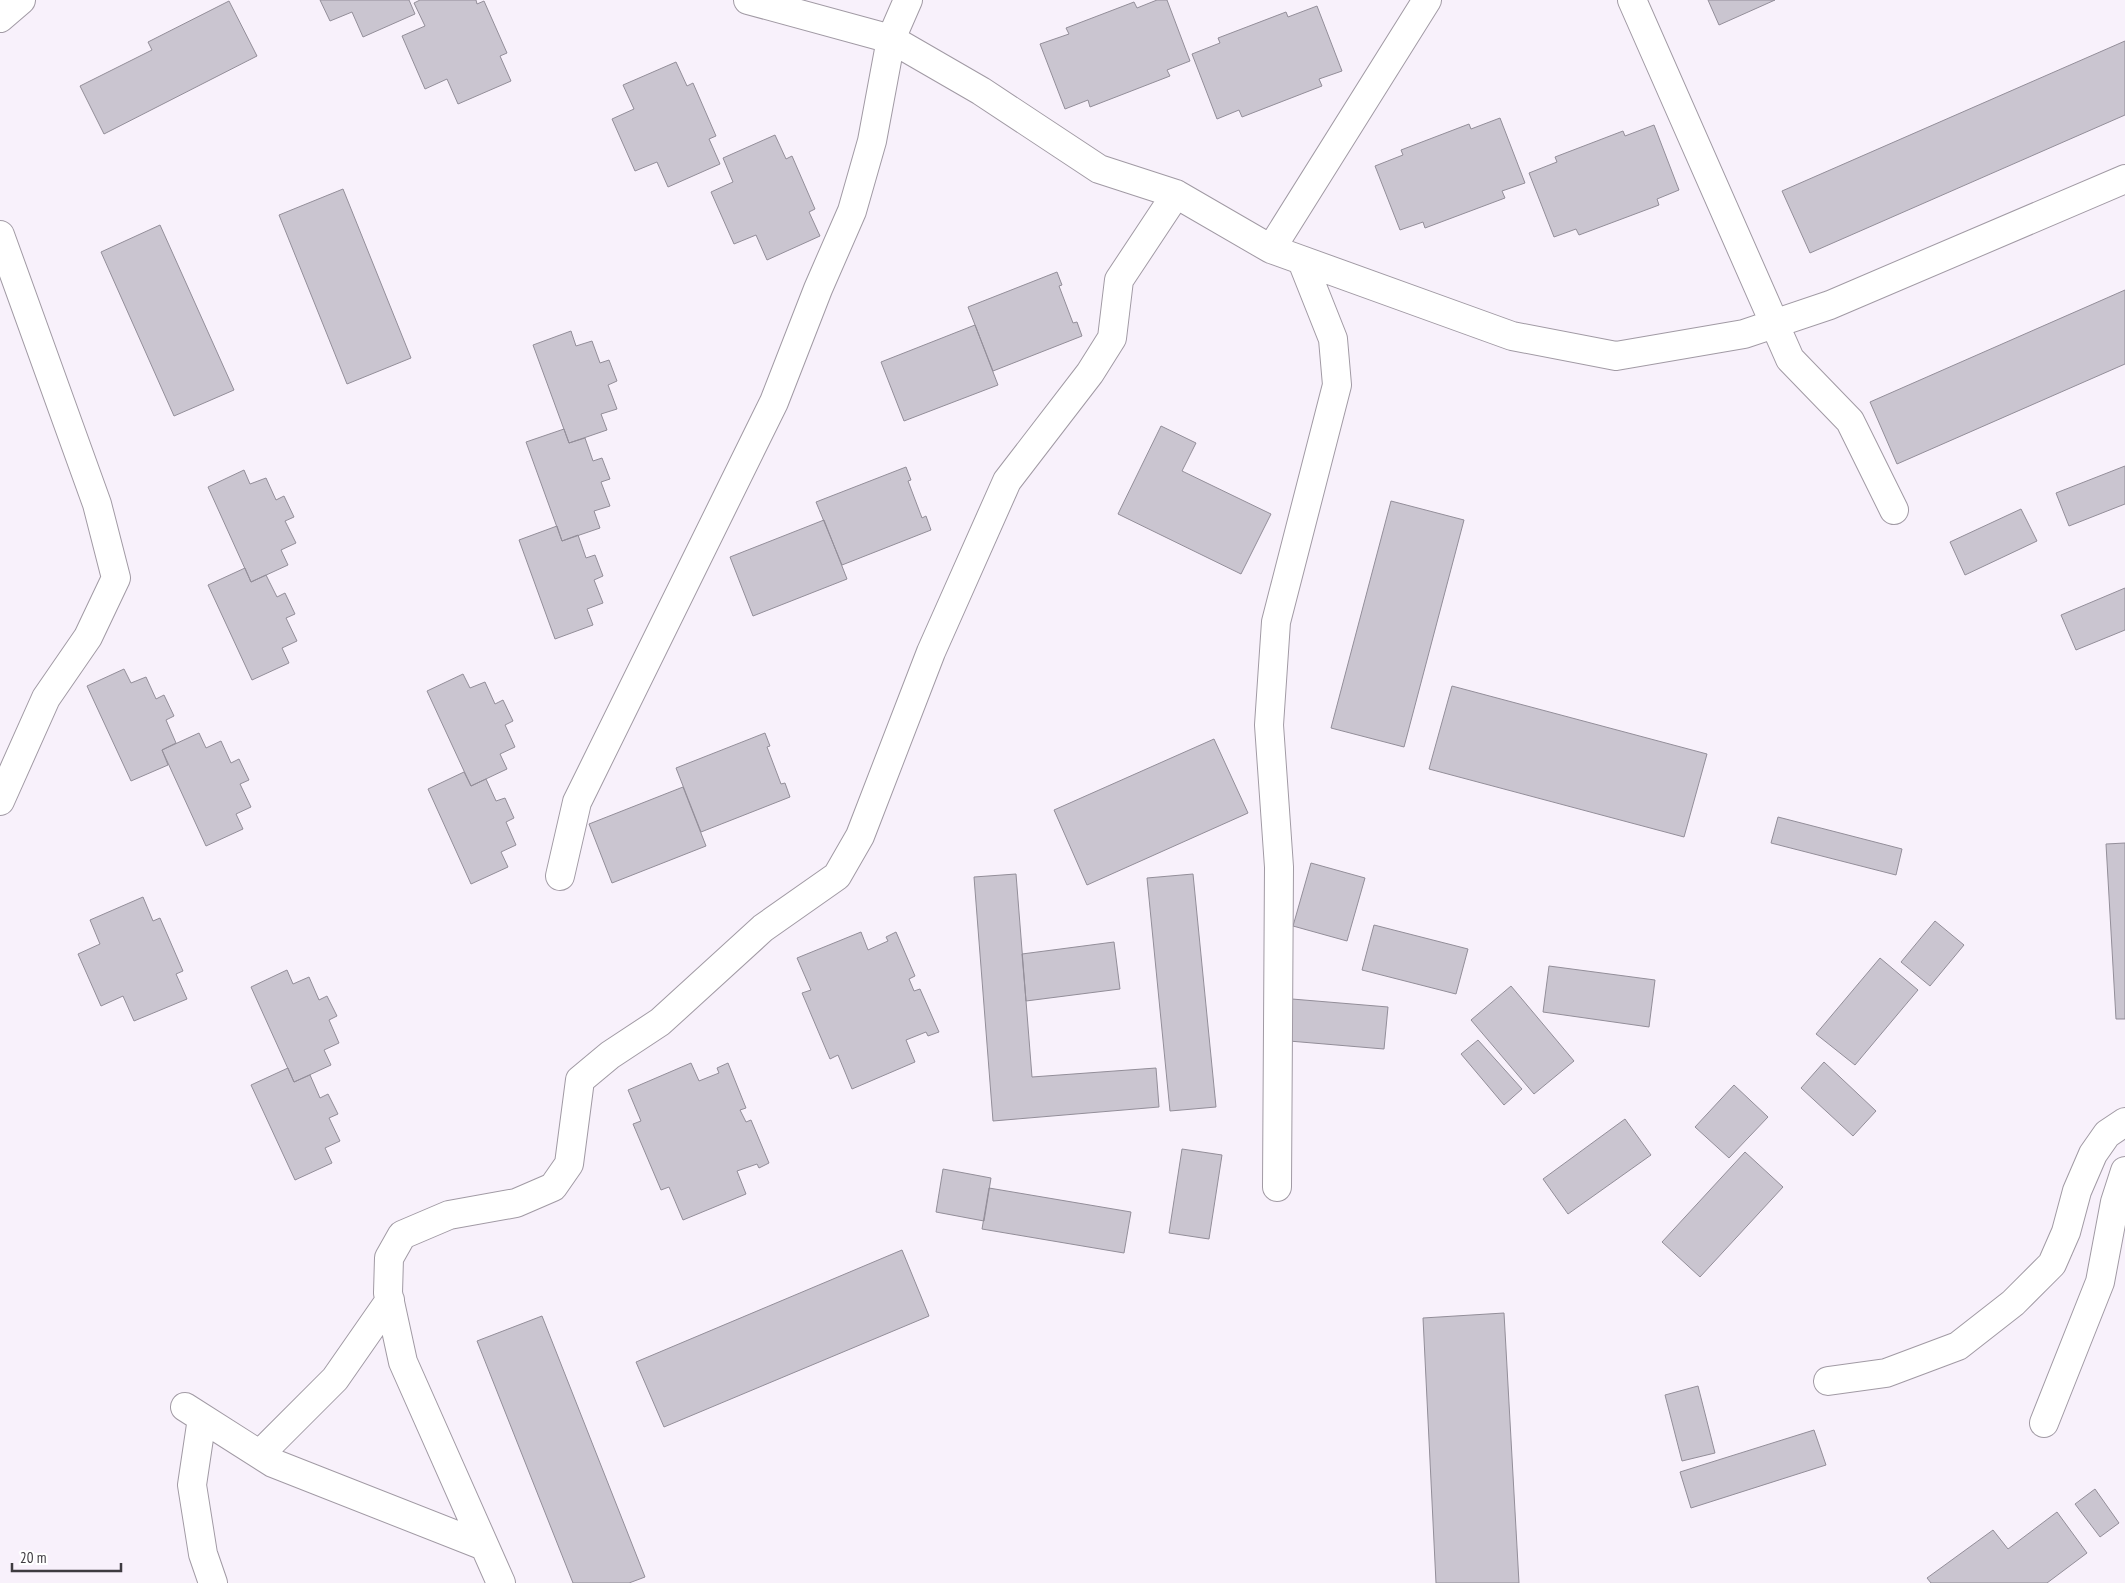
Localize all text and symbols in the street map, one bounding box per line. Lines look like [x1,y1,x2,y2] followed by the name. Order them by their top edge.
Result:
[12,1540,121,1572] scale bar
[20,1548,46,1567] text: 20 m

